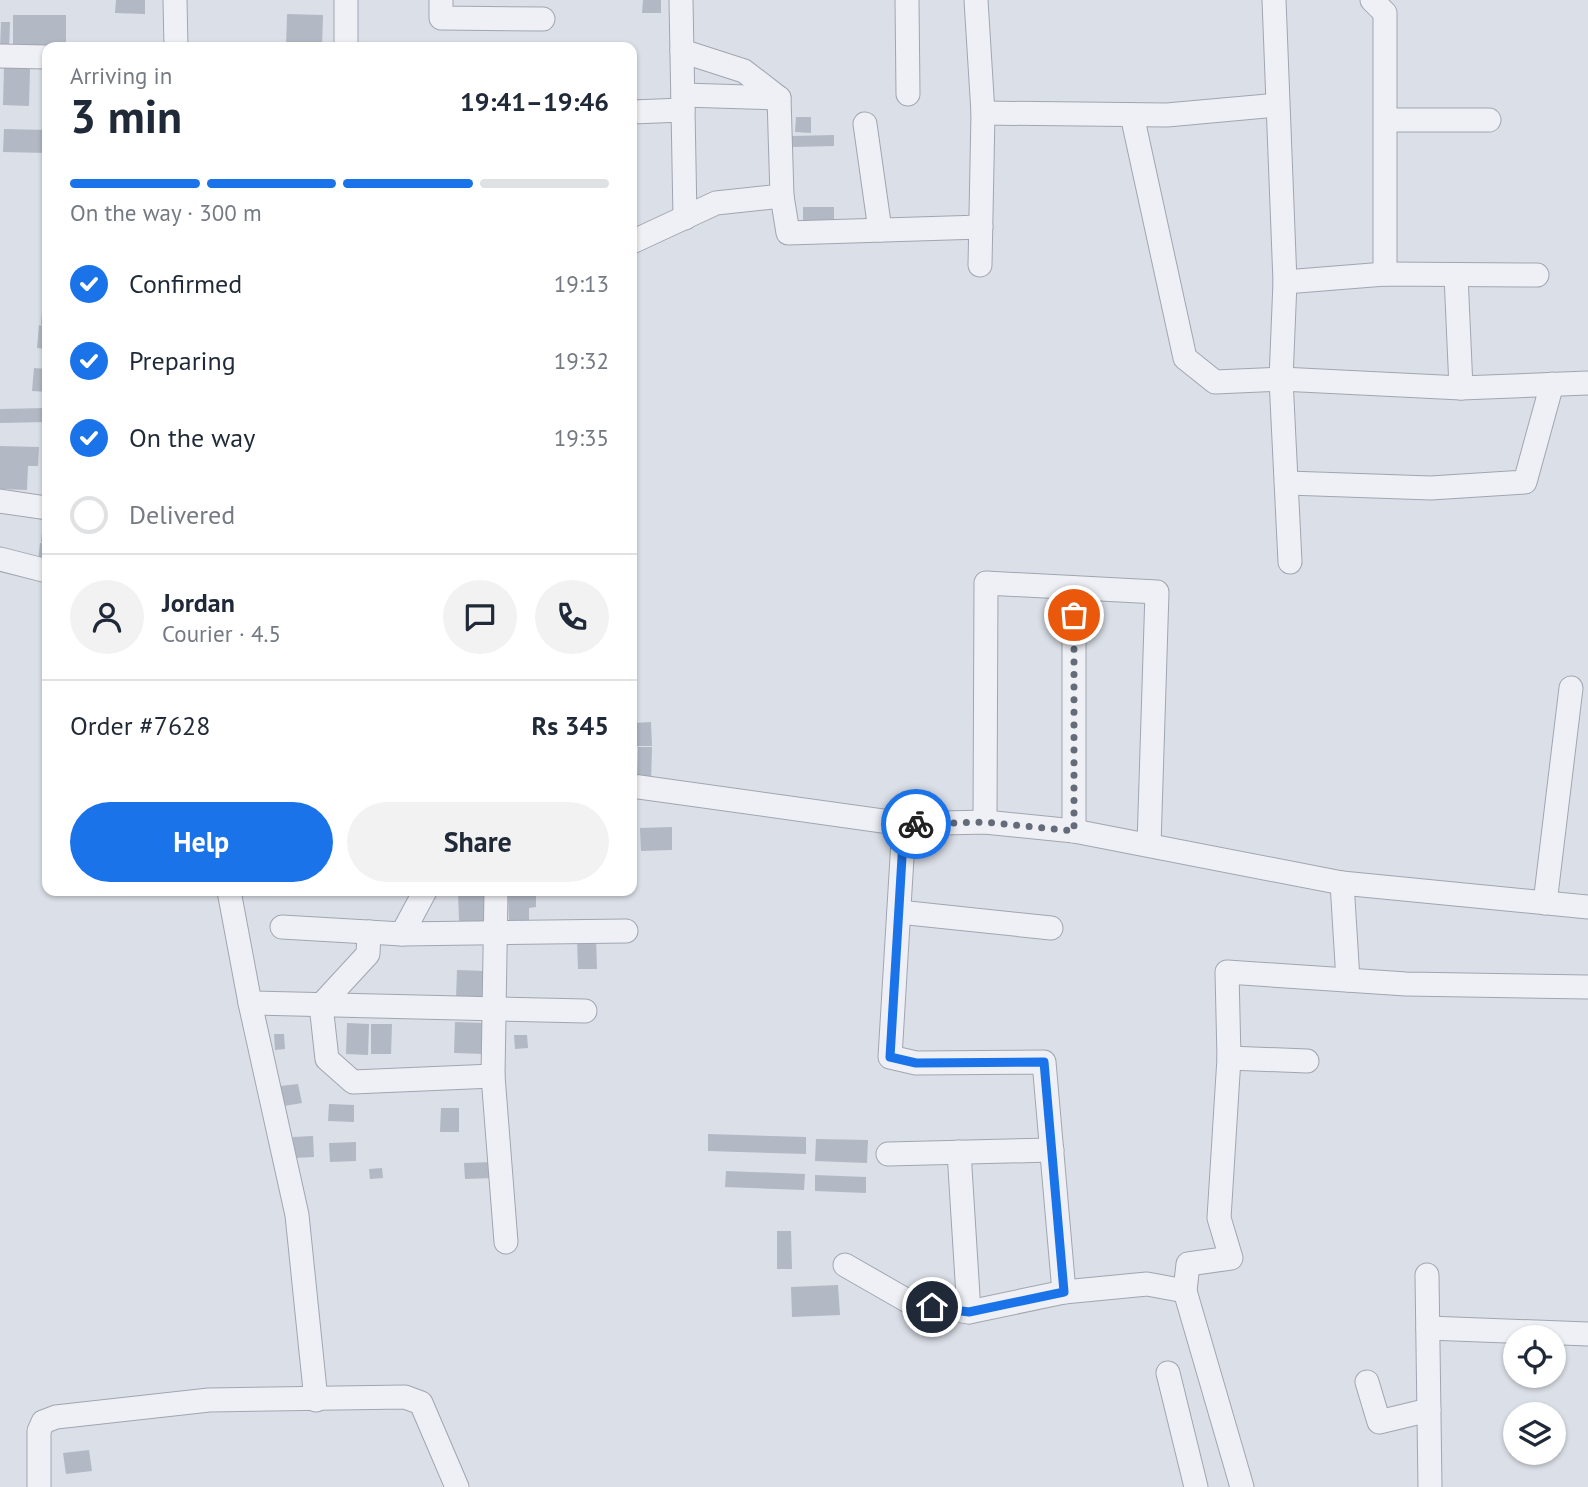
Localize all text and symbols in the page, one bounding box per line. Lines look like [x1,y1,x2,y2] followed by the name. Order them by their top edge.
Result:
[70,61,172,90] text: Arriving in
[460,85,609,118] text: 19:41–19:46
[70,86,182,146] text: 3 min
[70,198,262,227] text: On the way · 300 m
[70,265,108,303] icon: check
[129,267,242,300] text: Confirmed
[554,269,609,298] text: 19:13
[70,342,108,380] icon: check
[129,344,236,377] text: Preparing
[554,346,609,375] text: 19:32
[70,419,108,457] icon: check
[129,421,255,454] text: On the way
[554,423,609,452] text: 19:35
[129,498,235,531] text: Delivered
[70,580,144,654] button: person
[443,580,517,654] button: chat
[535,580,609,654] button: phone
[1044,585,1104,645] pin
[162,586,235,619] text: Jordan
[1055,596,1093,634] icon: bag
[162,619,281,648] text: Courier · 4.5
[70,709,210,742] text: Order #7628
[532,709,609,742] text: Rs 345
[881,789,951,859] courier
[70,802,333,882] button: Help
[347,802,609,882] button: Share
[897,805,935,843] icon: bike
[902,1277,962,1337] pin
[913,1288,951,1326] icon: home
[1503,1325,1566,1465] map controls
[1503,1325,1566,1388] button: locate
[1503,1402,1566,1465] button: layers

